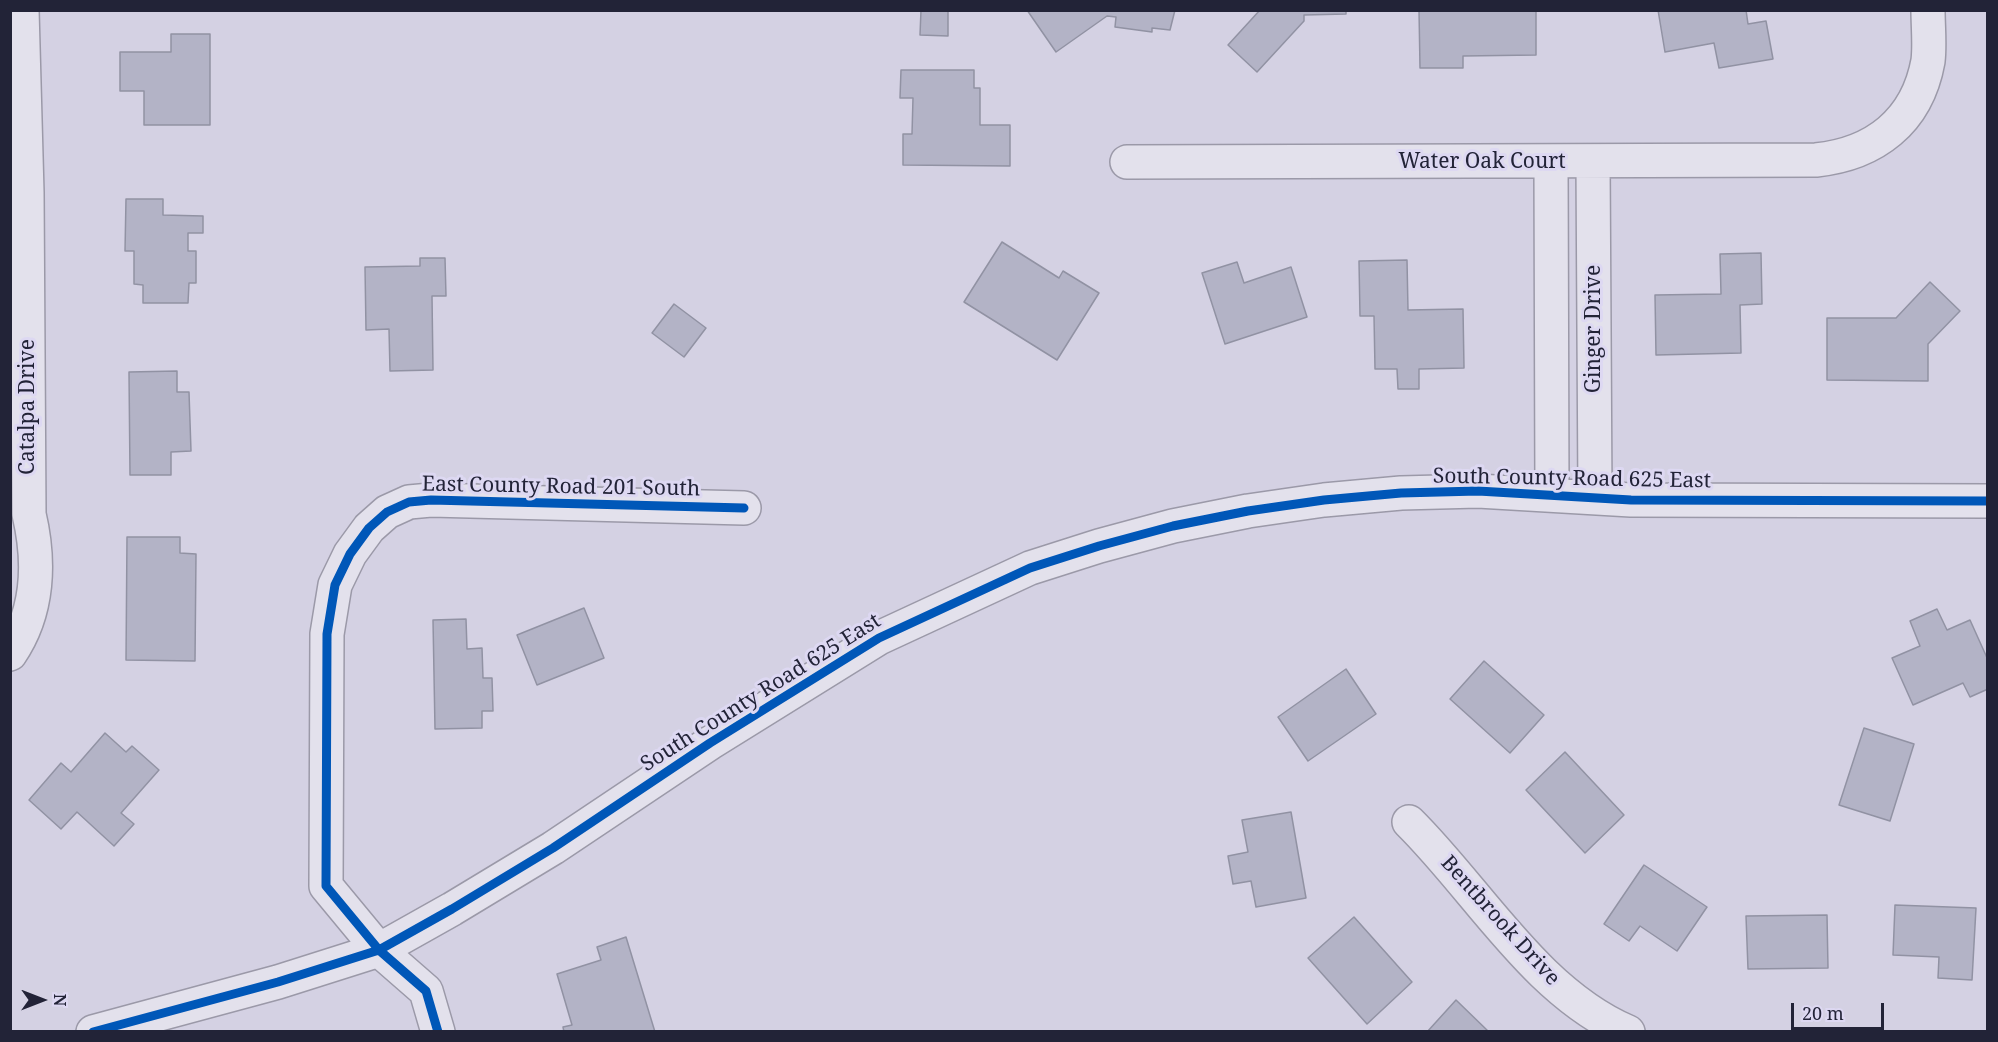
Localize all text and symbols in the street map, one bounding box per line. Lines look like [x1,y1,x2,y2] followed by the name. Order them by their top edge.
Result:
[1398,149,1566,175] street label: Water Oak Court
[1581,265,1607,393] street label: Ginger Drive
[15,339,41,475] street label: Catalpa Drive
[1433,464,1711,494] street label: South County Road 625 East
[422,472,700,502] street label: East County Road 201 South
[636,609,886,777] street label: South County Road 625 East
[1435,851,1565,991] street label: Bentbrook Drive
[12,970,72,1030] north arrow
[1794,991,1887,1029] scale bar
[49,994,71,1006] text: N
[1802,1001,1844,1025] text: 20 m

